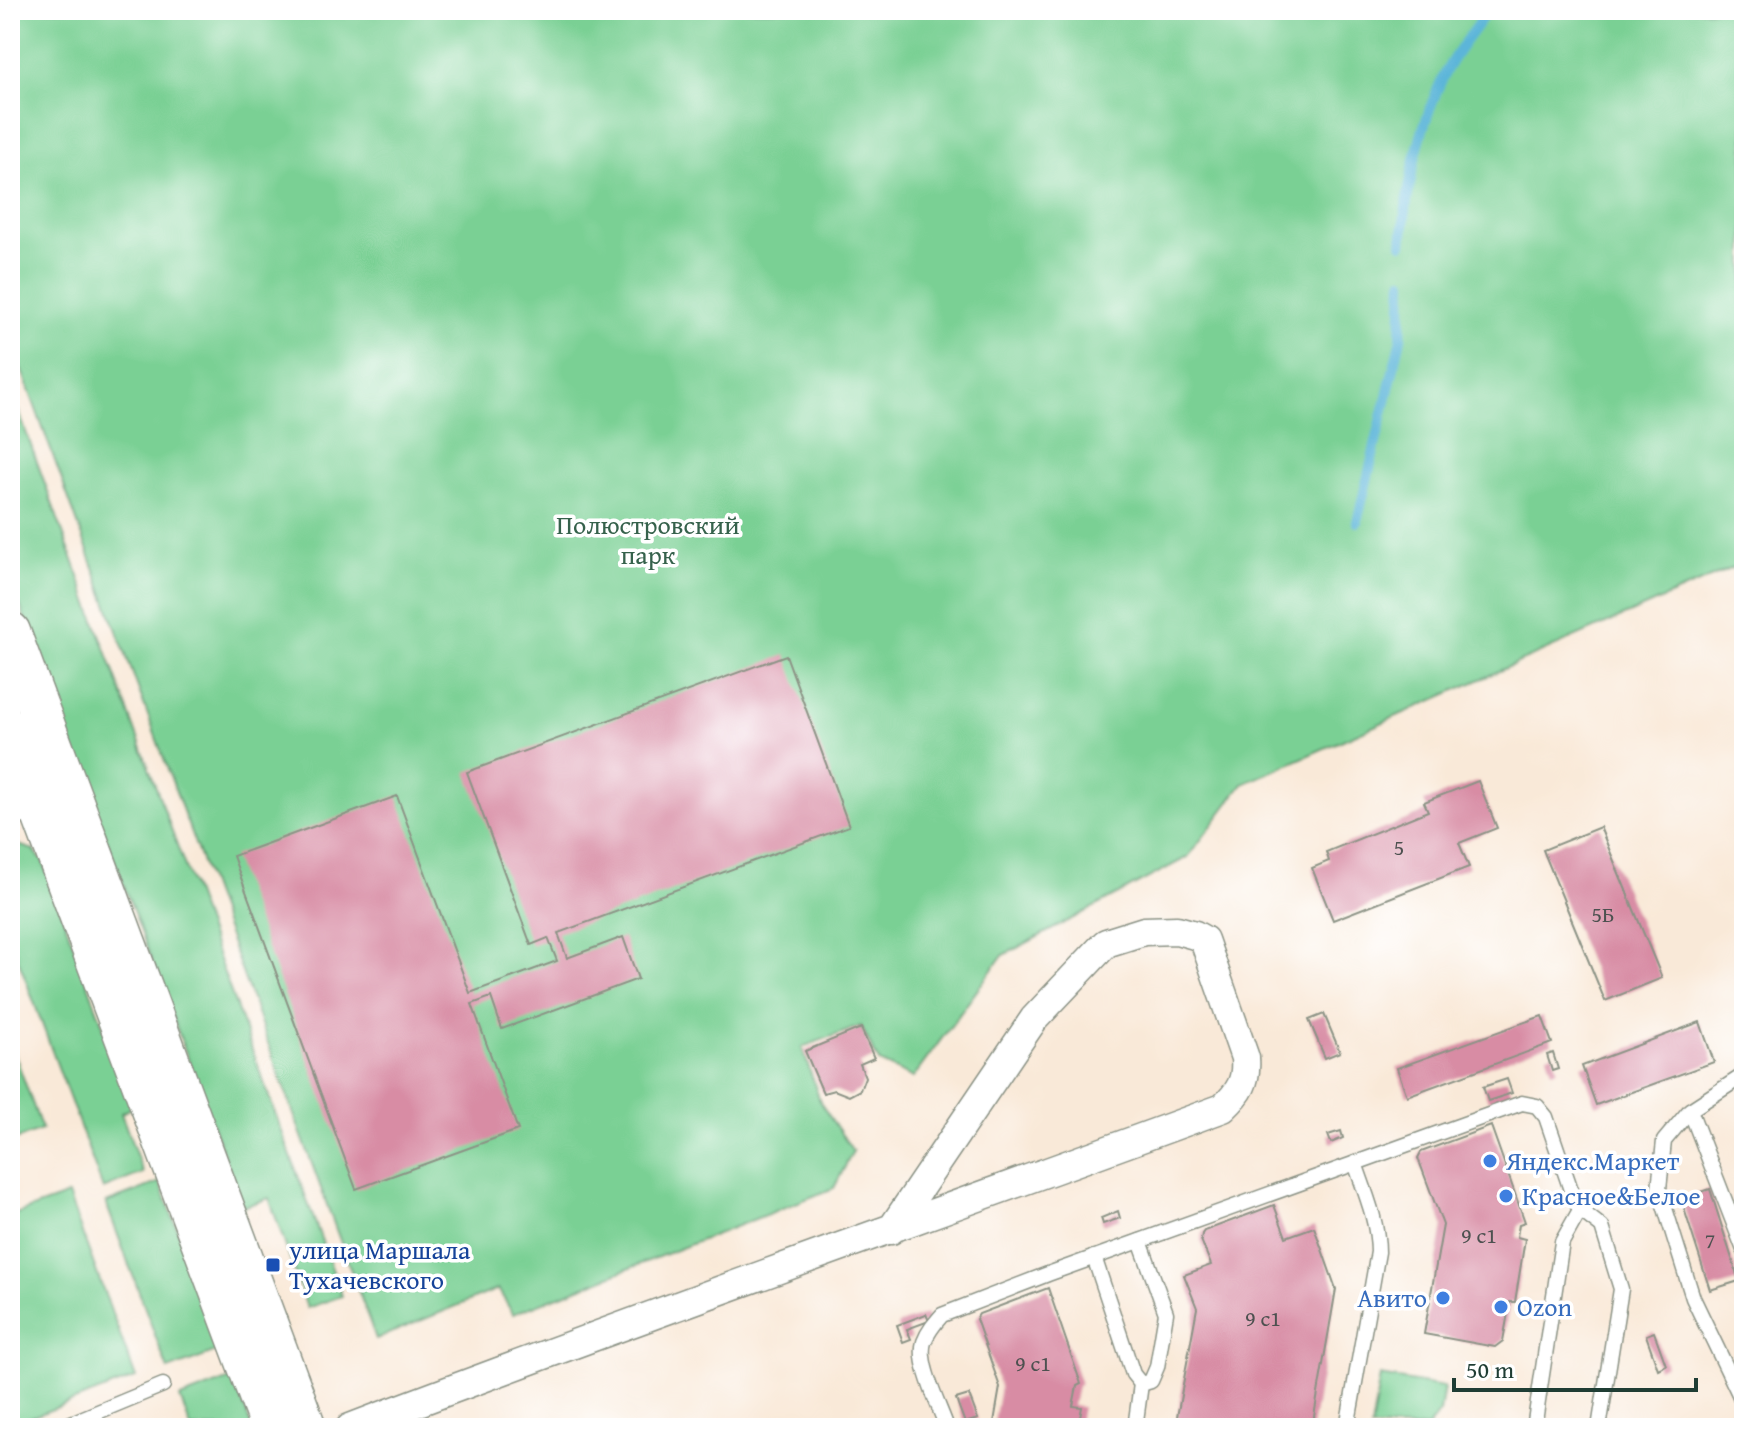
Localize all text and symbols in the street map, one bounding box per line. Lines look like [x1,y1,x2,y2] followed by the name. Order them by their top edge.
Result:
[556,505,740,574] park label: Полюстровский парк
[1394,831,1404,863] house number: 5
[1591,898,1615,930] house number: 5Б
[1505,1141,1680,1180] place label: Яндекс.Маркет
[1481,1152,1499,1170] marker: Яндекс.Маркет
[1522,1176,1701,1215] place label: Красное&Белое
[1497,1187,1515,1205] marker: Красное&Белое
[1461,1219,1497,1251] house number: 9 с1
[1705,1224,1715,1256] house number: 7
[288,1230,471,1299] place label: улица Маршала Тухачевского
[264,1256,282,1274] marker: улица Маршала Тухачевского
[1357,1278,1427,1317] place label: Авито
[1517,1287,1572,1326] place label: Ozon
[1434,1289,1452,1307] marker: Авито
[1492,1298,1510,1316] marker: Ozon
[1245,1302,1281,1334] house number: 9 с1
[1454,1342,1696,1392] scale bar
[1015,1347,1051,1379] house number: 9 с1
[1466,1352,1514,1387] text: 50 m

